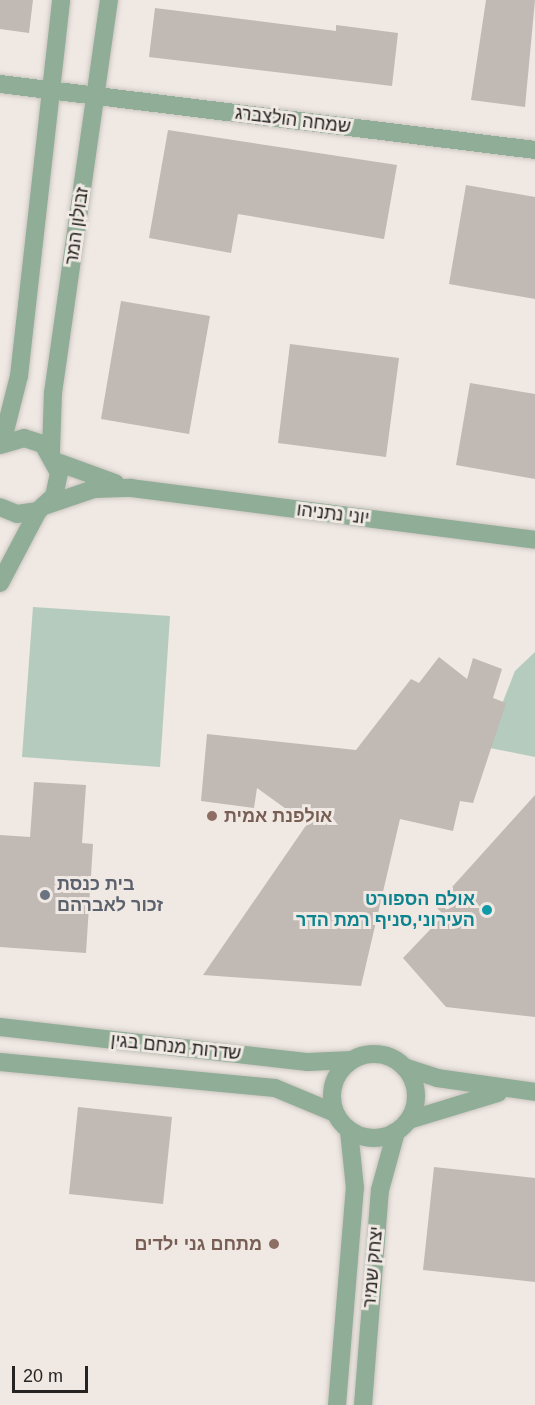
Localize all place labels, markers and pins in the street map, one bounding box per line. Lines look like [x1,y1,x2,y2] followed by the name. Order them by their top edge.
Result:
[224,805,332,827] place label: אולפנת אמית
[205,809,219,823] marker: אולפנת אמית
[57,874,163,916] place label: בית כנסת זכור לאברהם
[38,888,52,902] marker: בית כנסת זכור לאברהם
[296,889,475,932] place label: אולם הספורט העירוני,סניף רמת הדר
[480,903,494,917] marker: אולם הספורט העירוני,סניף רמת הדר
[134,1233,262,1255] place label: מתחם גני ילדים
[267,1237,281,1251] marker: מתחם גני ילדים

